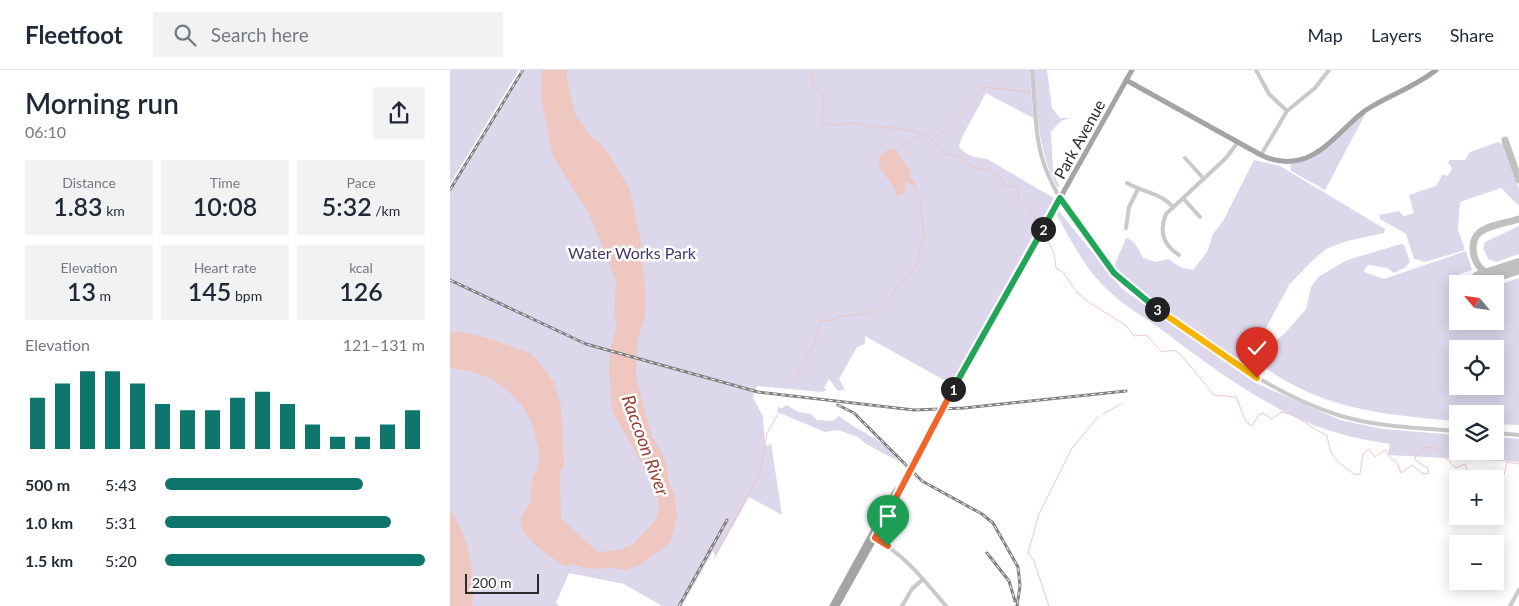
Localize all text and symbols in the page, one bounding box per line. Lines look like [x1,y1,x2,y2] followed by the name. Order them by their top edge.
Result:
[153,12,503,57] search box
[25,20,123,49] text: Fleetfoot
[171,21,199,49] icon: search
[211,23,309,46] text: Search here
[1307,24,1343,46] text: Map
[1371,24,1422,46] text: Layers
[1450,24,1494,46] text: Share
[25,86,179,120] text: Morning run
[373,87,425,139] button: share
[1049,96,1109,182] street label: Park Avenue
[25,122,66,141] text: 06:10
[62,174,116,191] text: Distance
[210,174,240,191] text: Time
[346,174,376,191] text: Pace
[53,191,103,221] text: 1.83
[193,191,257,221] text: 10:08
[322,191,372,221] text: 5:32
[103,202,125,219] text: km
[372,202,400,219] text: /km
[1030,216,1056,242] pin: 2
[1039,221,1048,238] text: 2
[568,243,697,262] park label: Water Works Park
[61,259,117,276] text: Elevation
[194,259,256,276] text: Heart rate
[349,259,373,276] text: kcal
[1449,275,1504,330] north arrow
[1449,275,1504,590] map controls
[67,276,96,306] text: 13
[188,276,231,306] text: 145
[339,276,383,306] text: 126
[96,287,111,304] text: m
[231,287,262,304] text: bpm
[1144,296,1170,322] pin: 3
[1153,301,1162,318] text: 3
[1236,327,1278,378] pin
[1243,334,1271,362] icon: check
[25,335,90,354] text: Elevation
[343,335,425,354] text: 121–131 m
[1449,340,1504,395] button: locate
[940,376,966,402] pin: 1
[949,381,958,398] text: 1
[618,392,675,499] water label: Raccoon River
[1449,405,1504,460] button: layers
[1449,470,1504,525] button: +
[25,475,70,494] text: 500 m
[105,475,137,494] text: 5:43
[867,495,909,546] pin
[874,502,902,530] icon: arrive
[25,513,73,532] text: 1.0 km
[105,513,137,532] text: 5:31
[1449,535,1504,590] button: −
[25,551,73,570] text: 1.5 km
[105,551,137,570] text: 5:20
[465,571,539,594] scale bar
[472,574,511,591] text: 200 m

